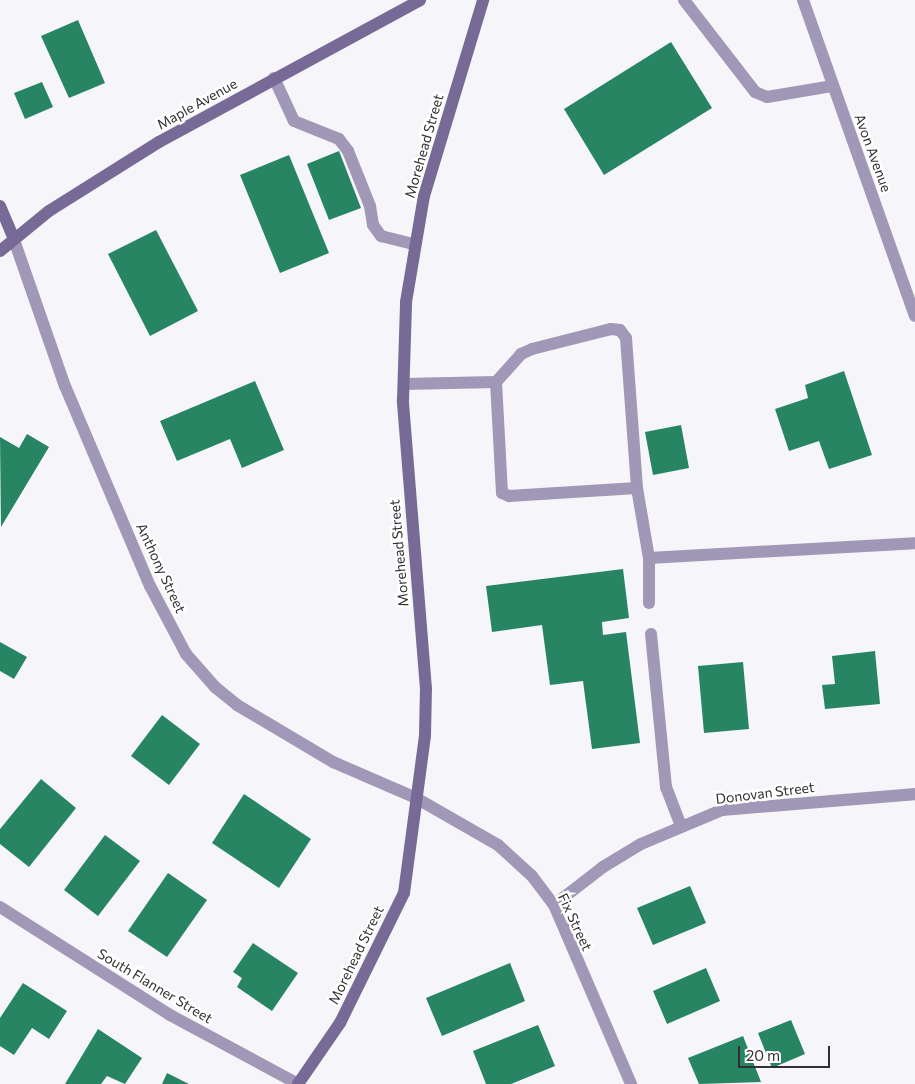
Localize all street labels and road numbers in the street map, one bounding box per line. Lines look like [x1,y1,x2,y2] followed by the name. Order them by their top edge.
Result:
[154,75,240,133] street label: Maple Avenue
[401,92,447,200] street label: Morehead Street
[851,112,895,194] street label: Avon Avenue
[386,499,412,607] street label: Morehead Street
[133,520,189,616] street label: Anthony Street
[715,779,815,807] street label: Donovan Street
[554,891,596,953] street label: Fix Street
[325,903,387,1007] street label: Morehead Street
[95,945,215,1027] street label: South Flanner Street

